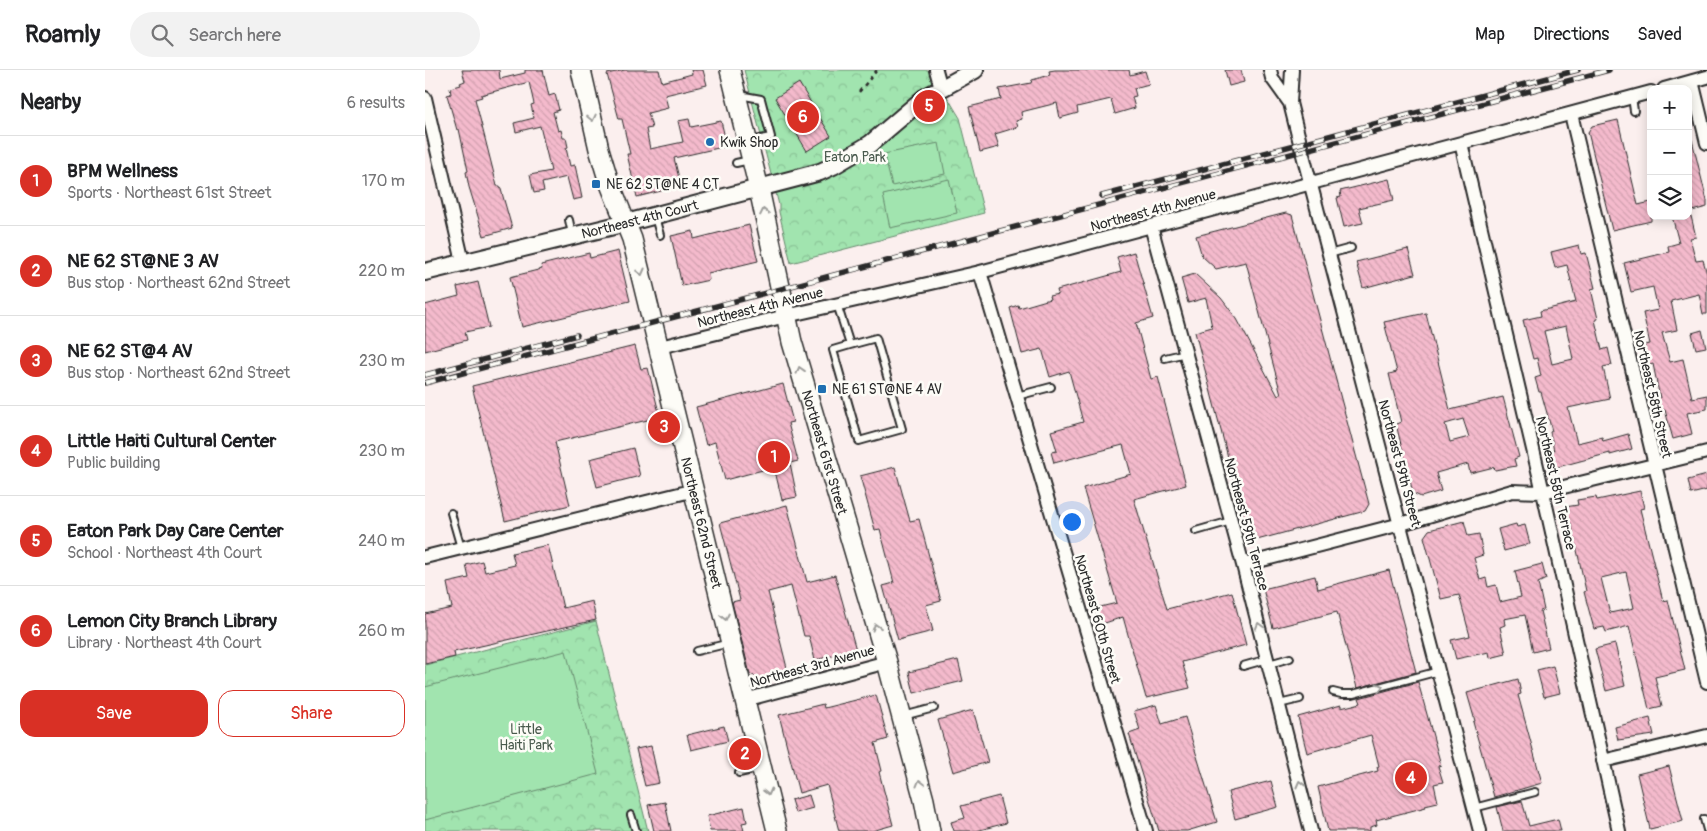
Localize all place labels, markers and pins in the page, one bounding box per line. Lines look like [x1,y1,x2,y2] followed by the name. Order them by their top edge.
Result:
[913,87,945,125] pin: 5
[787,98,819,136] pin: 6
[720,134,779,151] place label: Kwik Shop
[704,136,716,148] marker: Kwik Shop
[606,176,719,193] place label: NE 62 ST@NE 4 CT
[590,178,602,190] marker: NE 62 ST@NE 4 CT
[832,381,942,398] place label: NE 61 ST@NE 4 AV
[816,383,828,395] marker: NE 61 ST@NE 4 AV
[648,408,680,446] pin: 3
[758,438,790,476] pin: 1
[729,735,761,773] pin: 2
[1395,759,1427,797] pin: 4

